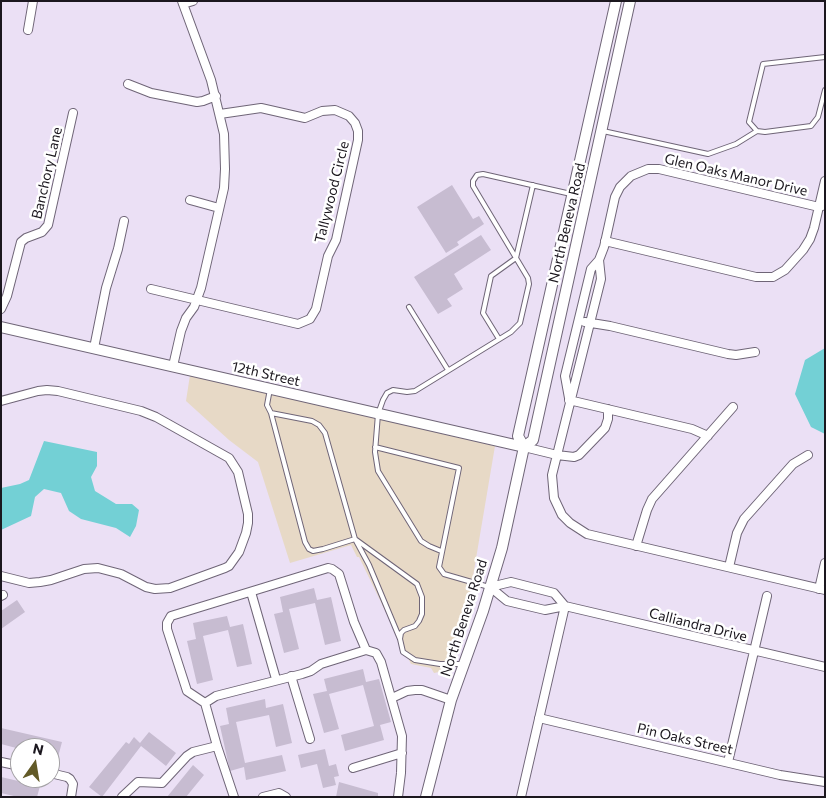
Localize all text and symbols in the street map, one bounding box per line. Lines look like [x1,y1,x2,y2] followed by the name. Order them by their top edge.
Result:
[28,125,66,221] street label: Banchory Lane
[311,139,353,245] street label: Tallywood Circle
[663,150,809,200] street label: Glen Oaks Manor Drive
[545,162,589,284] street label: North Beneva Road
[230,358,302,390] street label: 12th Street
[437,557,491,679] street label: North Beneva Road
[647,605,749,645] street label: Calliandra Drive
[635,720,735,758] street label: Pin Oaks Street
[10,738,60,788] north arrow
[31,739,45,758] text: N

